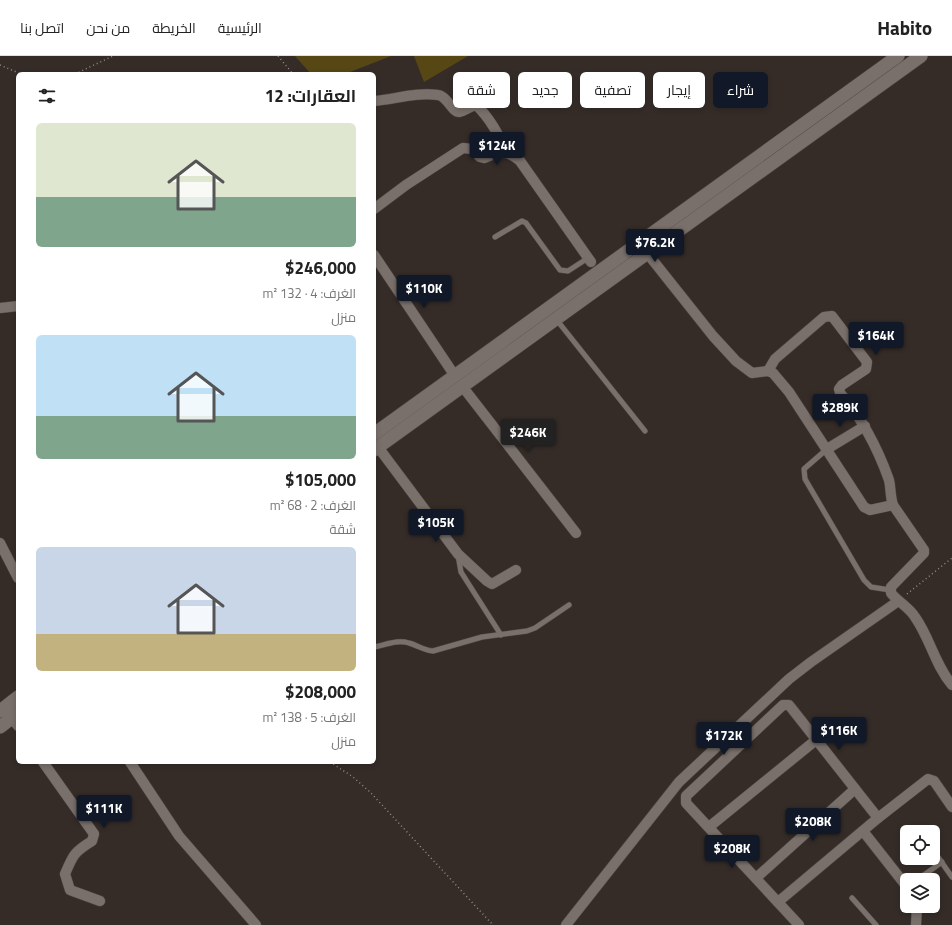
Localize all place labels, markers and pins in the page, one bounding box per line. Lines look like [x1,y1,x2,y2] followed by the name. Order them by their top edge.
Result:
[469,132,525,166] pin: $124K
[622,229,688,263] pin: $76.2K
[396,275,452,309] pin: $110K
[848,322,904,356] pin: $164K
[812,394,868,428] pin: $289K
[500,419,556,453] pin: $246K
[408,509,464,543] pin: $105K
[811,717,867,751] pin: $116K
[696,722,752,756] pin: $172K
[76,795,132,829] pin: $111K
[785,808,841,842] pin: $208K
[704,835,760,869] pin: $208K

